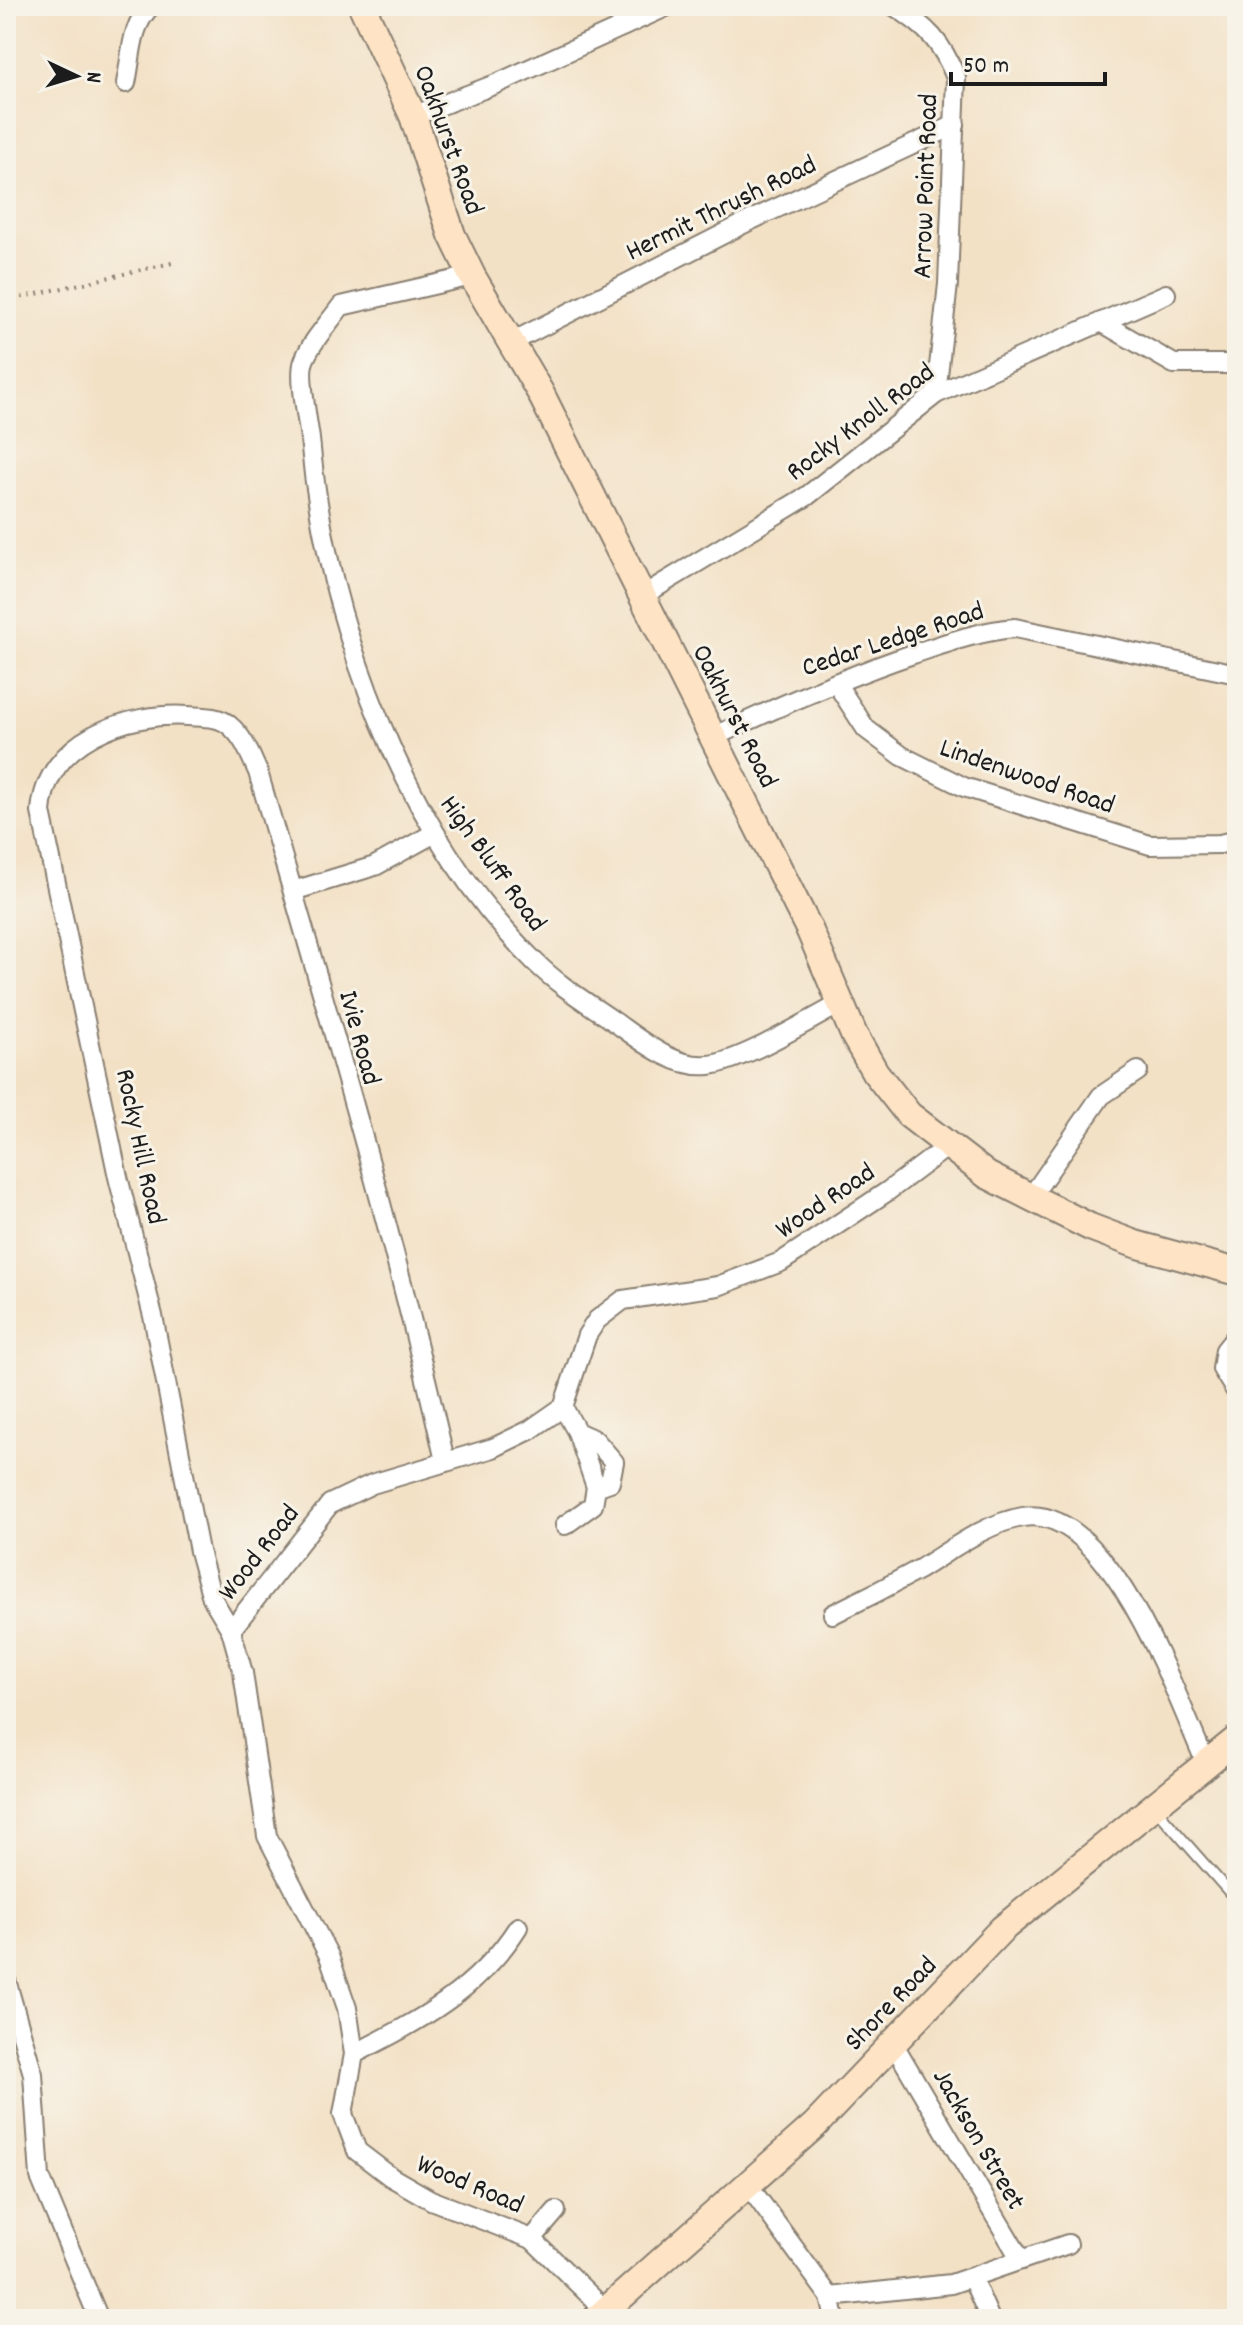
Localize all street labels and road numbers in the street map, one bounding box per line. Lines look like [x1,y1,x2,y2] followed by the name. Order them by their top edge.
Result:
[401,60,492,221] street label: Oakhurst Road
[905,93,951,279] street label: Arrow Point Road
[620,147,824,274] street label: Hermit Thrush Road
[779,355,945,493] street label: Rocky Knoll Road
[797,593,990,690] street label: Cedar Ledge Road
[679,638,786,796] street label: Oakhurst Road
[933,730,1119,827] street label: Lindenwood Road
[428,788,554,942] street label: High Bluff Road
[325,986,389,1090] street label: Ivie Road
[102,1066,174,1229] street label: Rocky Hill Road
[769,1155,885,1251] street label: Wood Road
[210,1497,311,1611] street label: Wood Road
[837,1949,948,2062] street label: Shore Road
[920,2062,1033,2219] street label: Jackson Street
[409,2146,529,2227] street label: Wood Road

